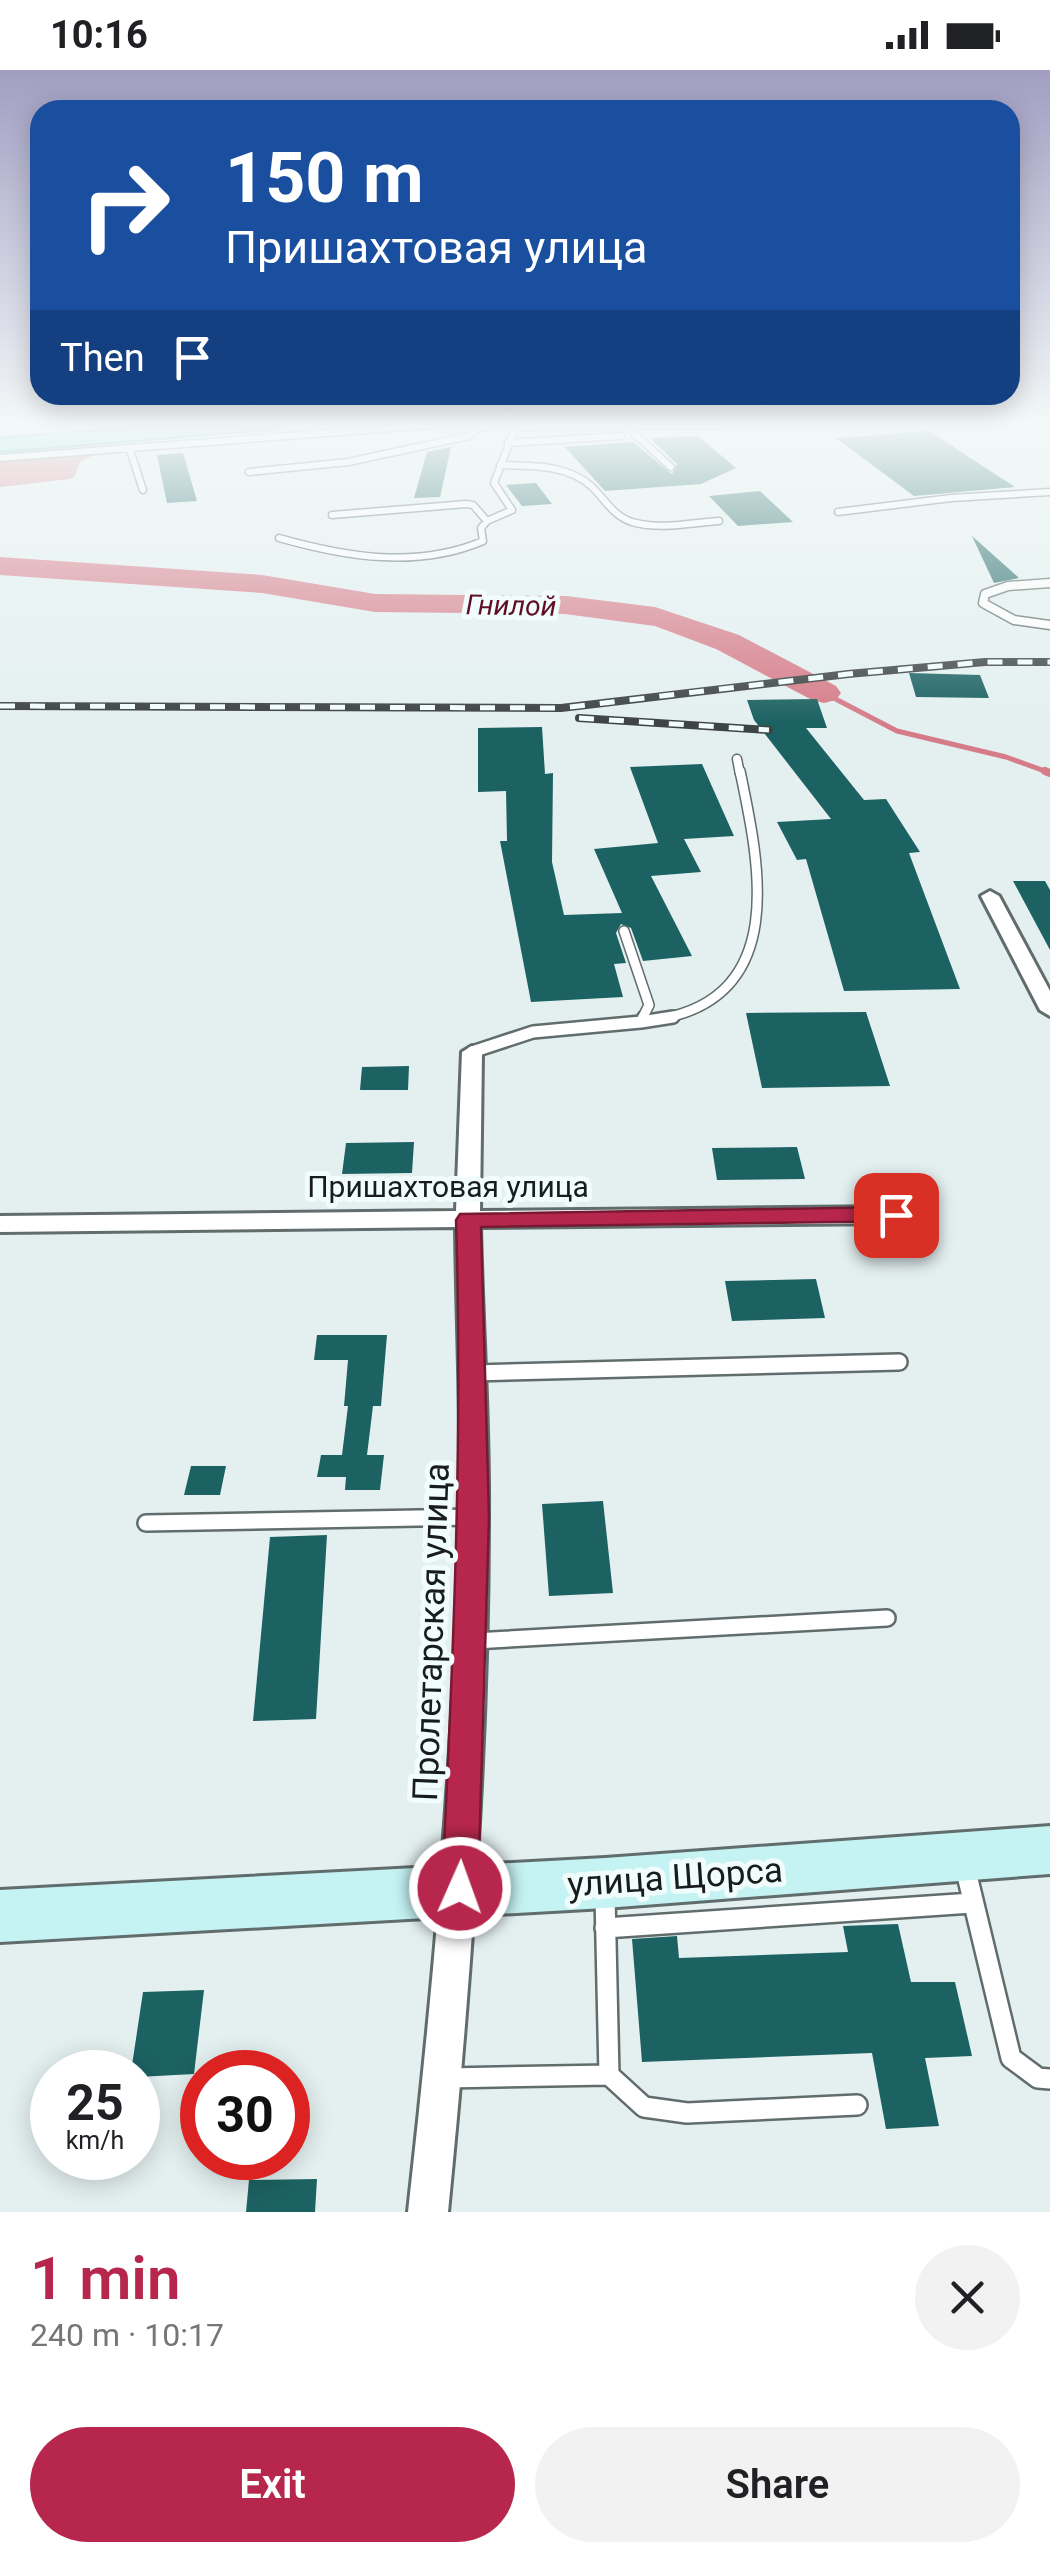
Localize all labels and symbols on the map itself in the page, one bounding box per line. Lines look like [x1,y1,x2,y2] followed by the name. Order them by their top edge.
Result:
[465,588,557,623] water label: Гнилой
[307,1169,589,1204] street label: Пришахтовая улица
[854,1173,939,1258] pin
[405,1462,458,1802] street label: Пролетарская улица
[408,1836,512,1940] position arrow
[566,1850,784,1905] street label: улица Щорса
[180,2050,310,2180] speed limit sign: 30

